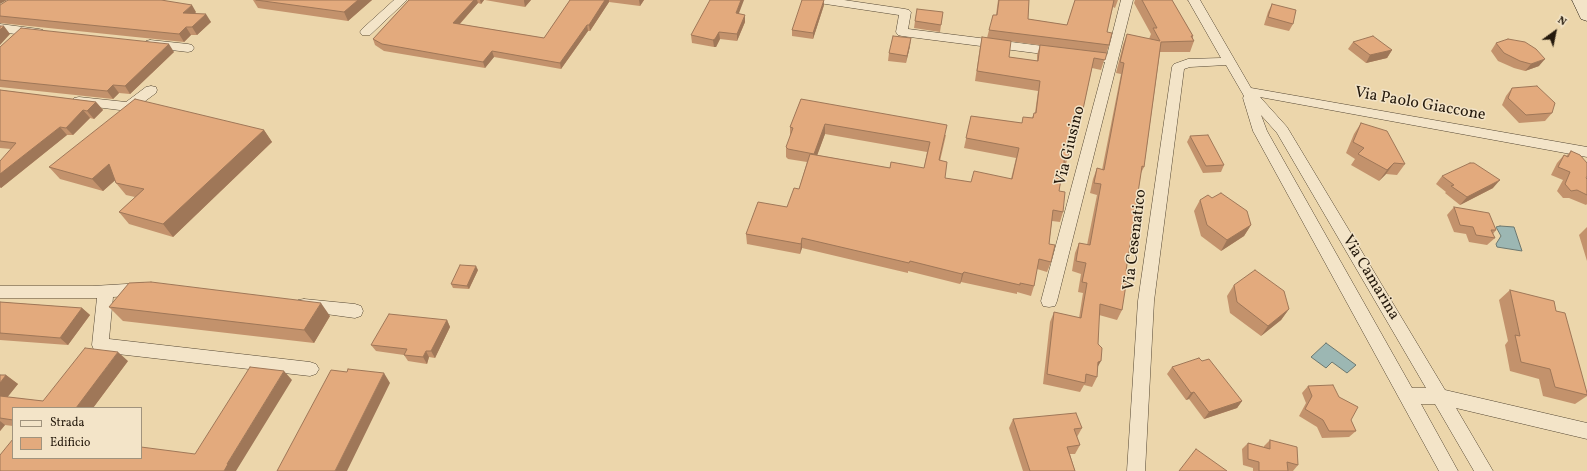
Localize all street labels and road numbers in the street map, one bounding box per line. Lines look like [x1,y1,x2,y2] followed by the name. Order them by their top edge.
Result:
[1353,84,1487,126] street label: Via Paolo Giaccone
[1052,104,1090,188] street label: Via Giusino
[1120,188,1152,292] street label: Via Cesenatico
[1337,232,1403,324] street label: Via Camarina

